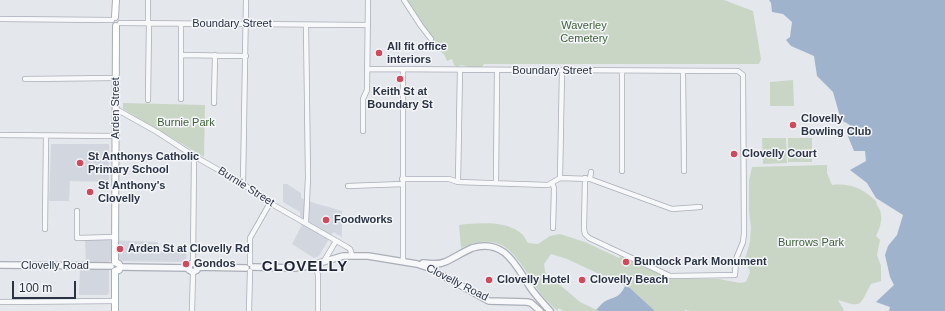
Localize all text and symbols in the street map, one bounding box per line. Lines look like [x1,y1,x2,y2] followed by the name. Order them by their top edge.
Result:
[192,17,272,31] street label: Boundary Street
[560,19,608,45] park label: Waverley Cemetery
[387,40,447,66] place label: All fit office interiors
[374,48,384,58] marker: All fit office interiors
[512,64,592,78] street label: Boundary Street
[395,74,405,84] marker: Keith St at Boundary St
[109,77,123,139] street label: Arden Street
[367,85,433,111] place label: Keith St at Boundary St
[801,112,871,138] place label: Clovelly Bowling Club
[157,116,215,130] park label: Burnie Park
[788,120,798,130] marker: Clovelly Bowling Club
[742,147,817,161] place label: Clovelly Court
[729,149,739,159] marker: Clovelly Court
[88,150,199,176] place label: St Anthonys Catholic Primary School
[75,158,85,168] marker: St Anthonys Catholic Primary School
[215,164,277,210] street label: Burnie Street
[98,179,165,205] place label: St Anthony's Clovelly
[85,187,95,197] marker: St Anthony's Clovelly
[334,213,393,227] place label: Foodworks
[321,215,331,225] marker: Foodworks
[778,236,844,250] park label: Burrows Park
[128,242,250,256] place label: Arden St at Clovelly Rd
[115,244,125,254] marker: Arden St at Clovelly Rd
[634,255,767,269] place label: Bundock Park Monument
[194,257,236,271] place label: Gondos
[621,257,631,267] marker: Bundock Park Monument
[262,258,348,276] district label: CLOVELLY
[21,259,89,273] street label: Clovelly Road
[181,259,191,269] marker: Gondos
[424,262,490,304] street label: Clovelly Road
[14,273,78,299] scale bar
[497,273,570,287] place label: Clovelly Hotel
[590,273,668,287] place label: Clovelly Beach
[484,275,494,285] marker: Clovelly Hotel
[577,275,587,285] marker: Clovelly Beach
[19,281,52,295] text: 100 m

